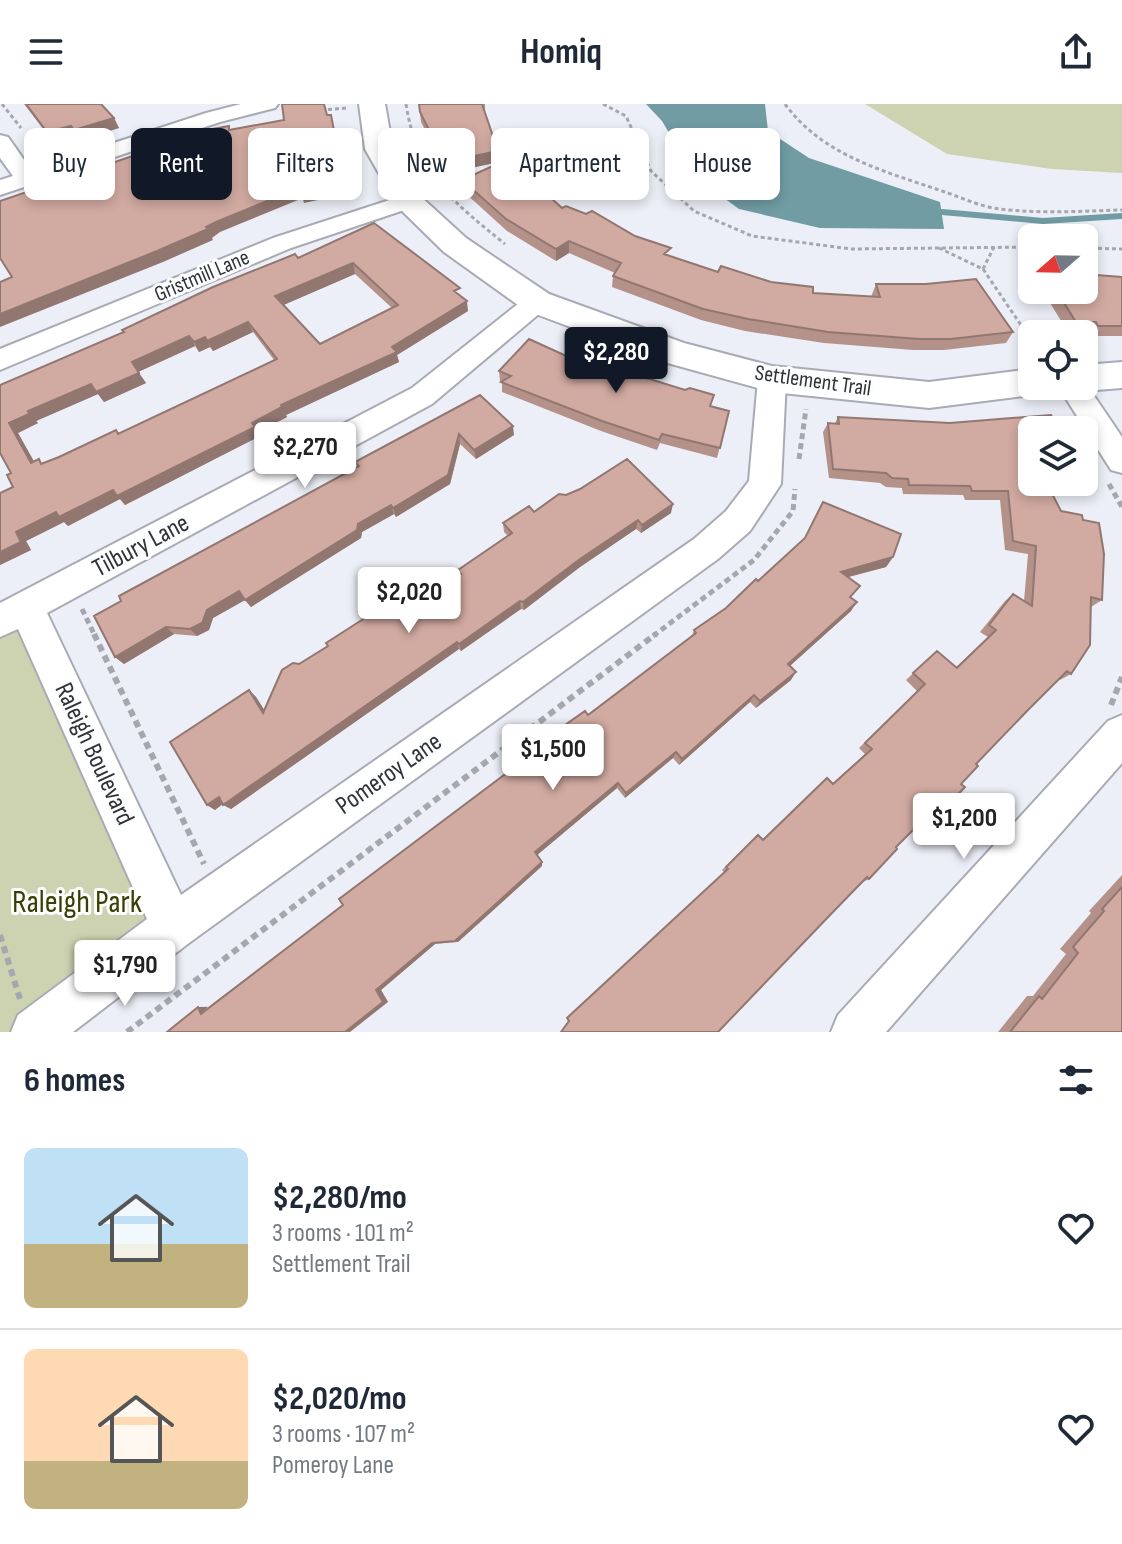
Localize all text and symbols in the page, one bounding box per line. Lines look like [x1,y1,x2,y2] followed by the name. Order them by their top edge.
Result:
[24,30,68,74] icon: menu
[1054,30,1098,74] icon: share
[520,31,602,74] text: Homiq
[24,128,115,200] chip: Buy
[131,128,232,200] chip: Rent
[248,128,362,200] chip: Filters
[378,128,475,200] chip: New
[491,128,649,200] chip: Apartment
[665,128,780,200] chip: House
[1018,224,1098,304] north arrow
[1018,224,1098,496] map controls
[150,244,254,308] street label: Gristmill Lane
[1018,320,1098,400] button: locate
[551,327,681,395] pin: $2,280
[583,337,649,368] text: $2,280
[753,359,873,403] street label: Settlement Trail
[1018,416,1098,496] button: layers
[240,422,370,490] pin: $2,270
[272,432,338,463] text: $2,270
[87,508,195,584] street label: Tilbury Lane
[344,567,474,635] pin: $2,020
[376,577,442,608] text: $2,020
[48,678,140,830] street label: Raleigh Boulevard
[488,724,618,792] pin: $1,500
[330,726,448,822] street label: Pomeroy Lane
[520,734,586,765] text: $1,500
[899,793,1029,861] pin: $1,200
[931,803,997,834] text: $1,200
[12,883,142,922] park label: Raleigh Park
[60,940,190,1008] pin: $1,790
[92,950,158,981] text: $1,790
[1054,1058,1098,1102] icon: filters
[24,1060,125,1101] text: 6 homes
[272,1177,407,1218] text: $2,280/mo
[88,1180,184,1276] icon: home
[1054,1206,1098,1250] icon: heart
[272,1218,414,1249] text: 3 rooms · 101 m²
[272,1249,411,1280] text: Settlement Trail
[272,1378,407,1419] text: $2,020/mo
[88,1381,184,1477] icon: home
[1054,1407,1098,1451] icon: heart
[272,1419,415,1450] text: 3 rooms · 107 m²
[272,1450,394,1481] text: Pomeroy Lane

